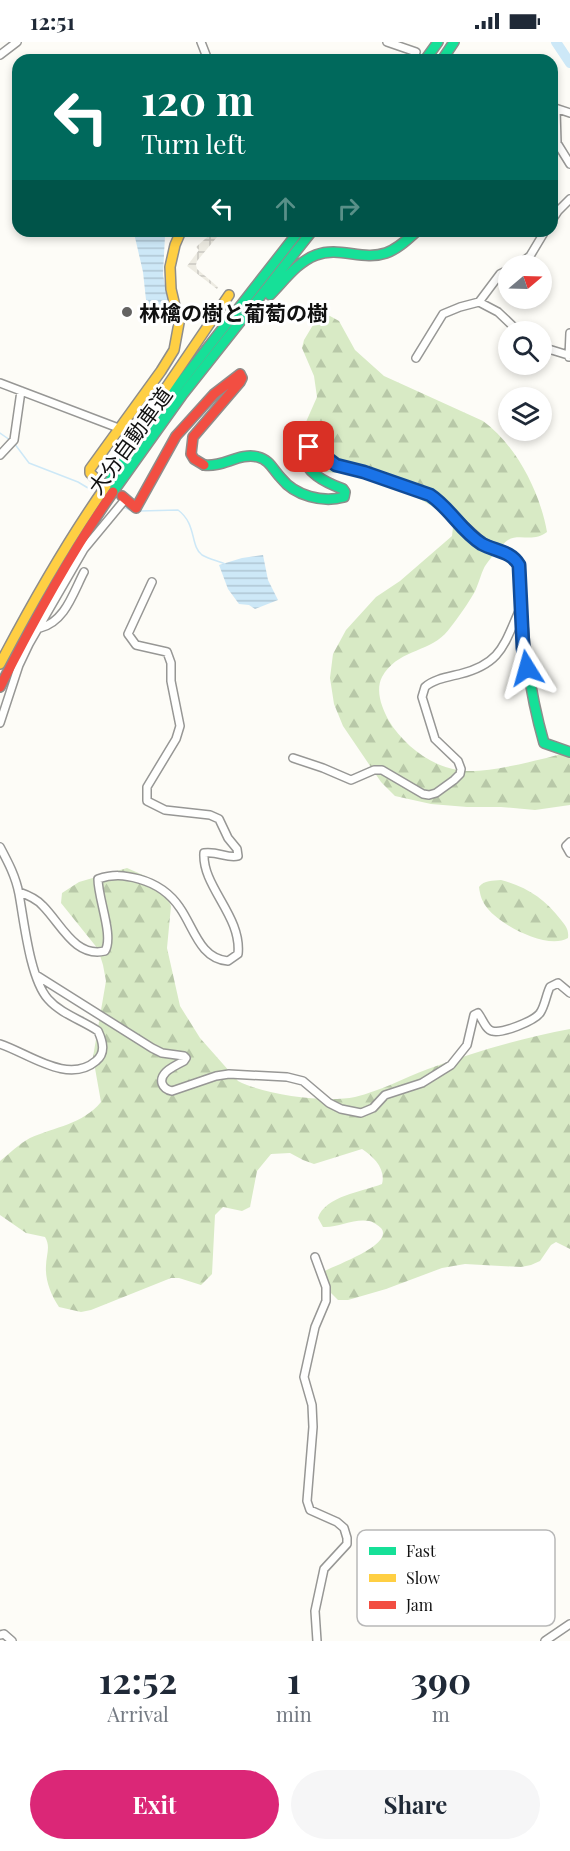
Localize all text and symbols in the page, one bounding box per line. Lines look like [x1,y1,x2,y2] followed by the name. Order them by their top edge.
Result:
[30,6,75,36] text: 12:51
[141,71,254,127] text: 120 m
[42,78,120,156] icon: left
[141,125,245,161] text: Turn left
[206,192,239,225] icon: left
[269,192,302,225] icon: ahead
[332,192,365,225] icon: right
[498,255,552,309] north arrow
[498,255,552,441] map controls
[139,298,328,326] place label: 林檎の樹と葡萄の樹
[120,305,134,319] marker: 林檎の樹と葡萄の樹
[498,321,552,375] button: search
[81,381,177,499] street label: 大分自動車道
[498,387,552,441] button: layers
[283,421,334,472] pin
[292,430,325,463] icon: arrive
[495,636,559,700] position arrow
[357,1530,555,1626] legend
[406,1540,436,1561] text: Fast
[406,1567,441,1588] text: Slow
[405,1594,433,1615] text: Jam
[99,1655,177,1703] text: 12:52
[287,1655,301,1703] text: 1
[410,1655,471,1703] text: 390
[107,1700,169,1727] text: Arrival
[276,1700,312,1727] text: min
[432,1700,450,1727] text: m
[30,1770,279,1839] button: Exit
[291,1770,540,1839] button: Share

